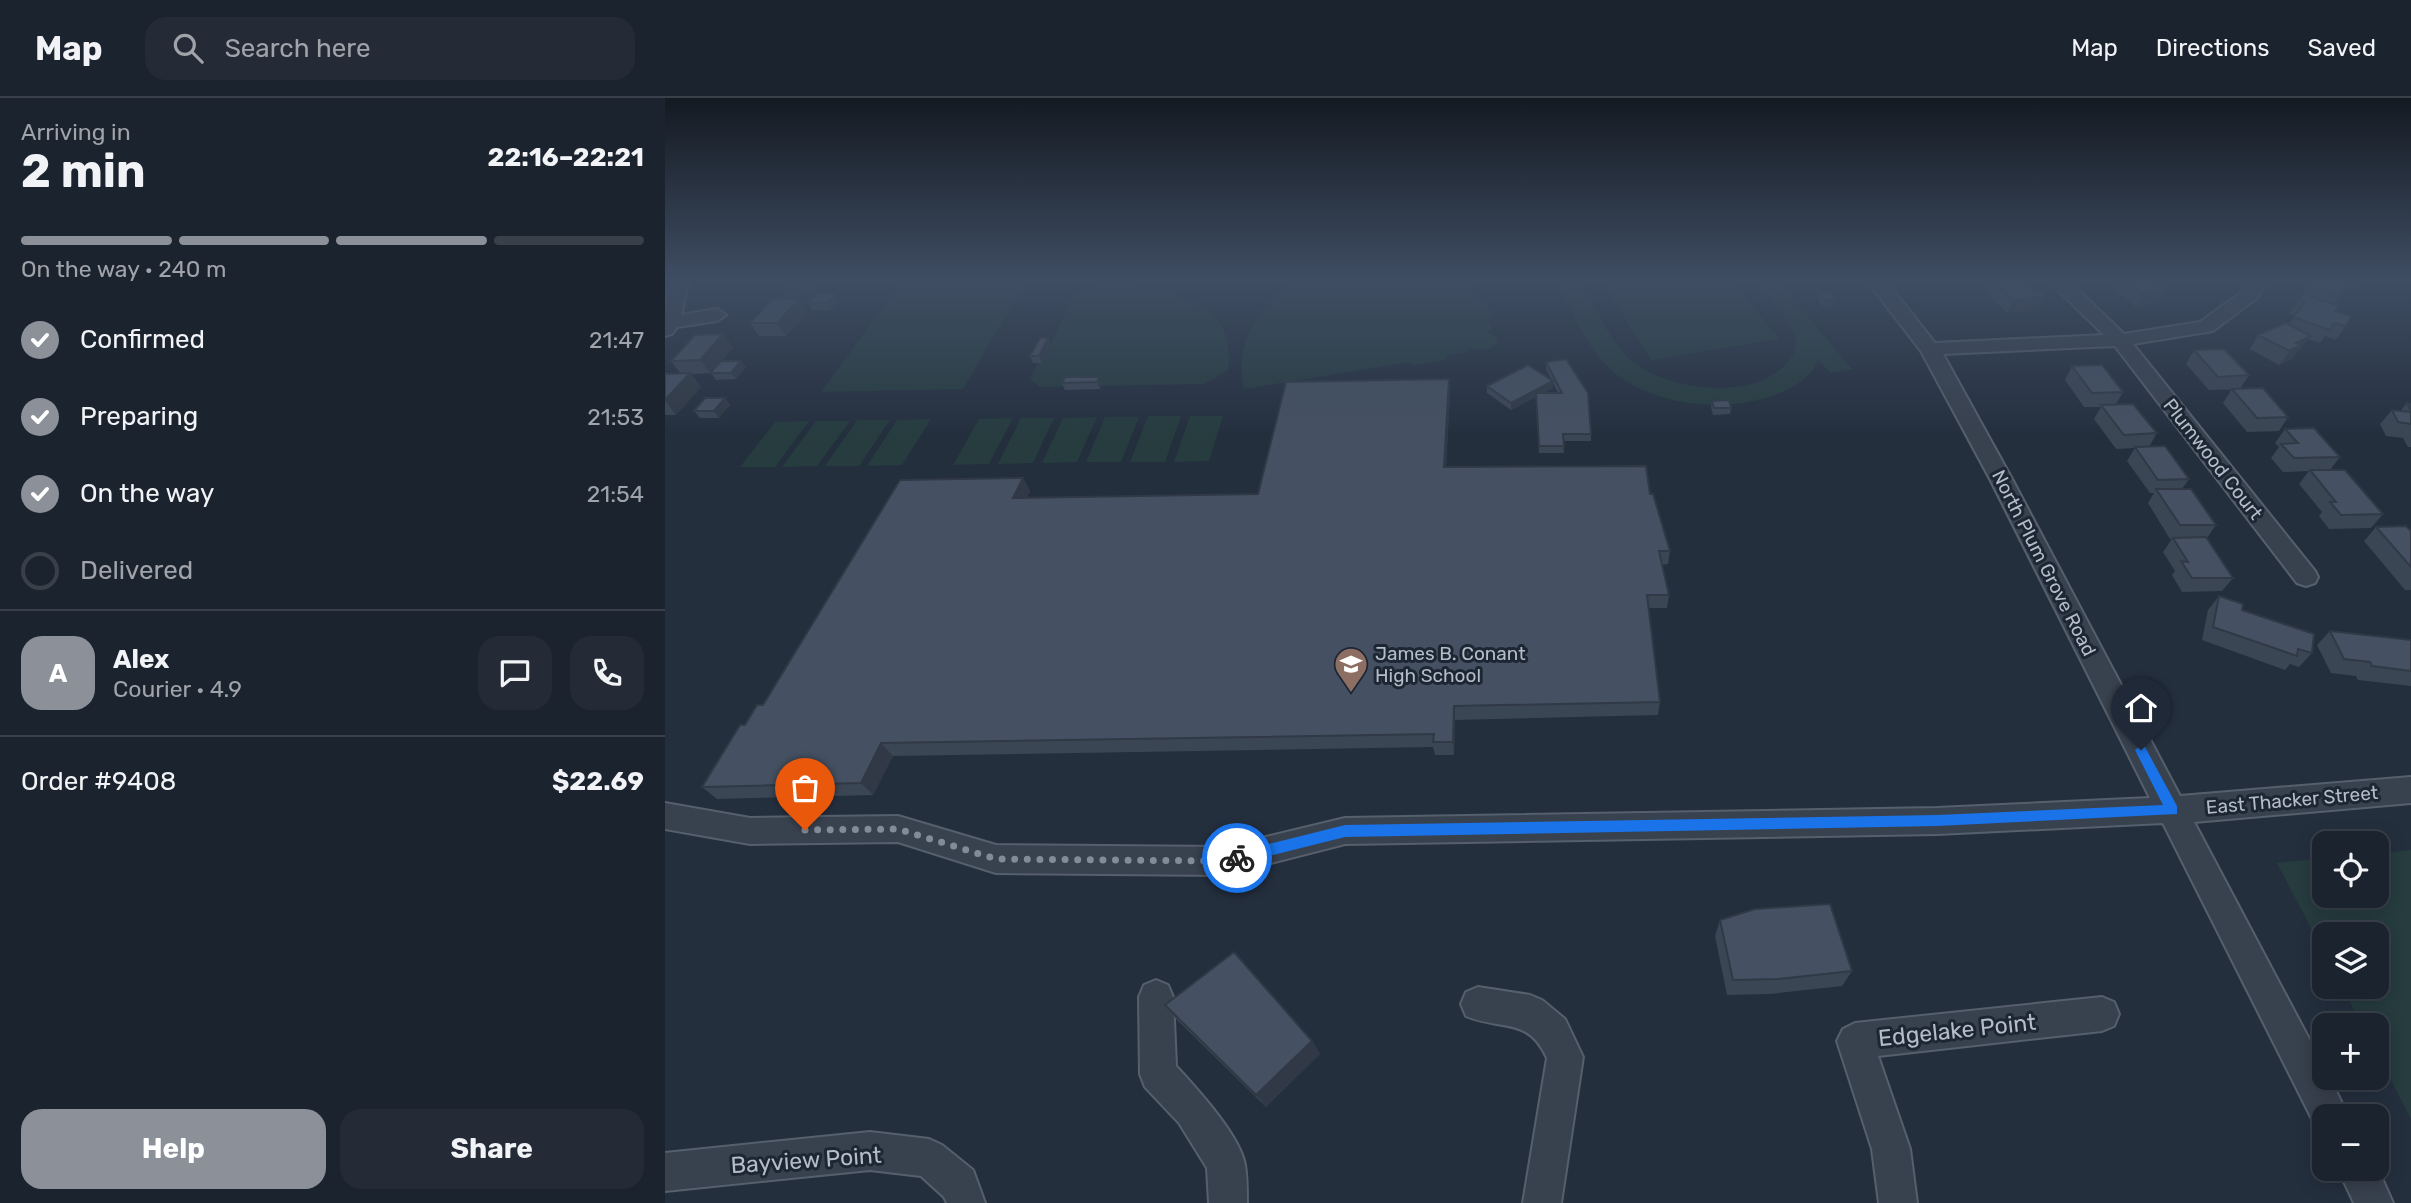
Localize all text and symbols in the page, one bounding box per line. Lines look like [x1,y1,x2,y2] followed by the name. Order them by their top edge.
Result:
[145,17,635,80] search box
[35,29,103,68] text: Map
[169,29,207,67] icon: search
[225,33,370,64] text: Search here
[2071,34,2118,62] text: Map
[2156,34,2269,62] text: Directions
[2307,34,2376,62] text: Saved
[21,118,131,146] text: Arriving in
[487,142,644,173] text: 22:16–22:21
[21,144,146,199] text: 2 min
[21,255,226,283] text: On the way · 240 m
[21,321,59,359] icon: check
[80,324,205,355] text: Confirmed
[589,326,644,354] text: 21:47
[2159,394,2268,525] street label: Plumwood Court
[21,398,59,436] icon: check
[80,401,198,432] text: Preparing
[587,403,644,431] text: 21:53
[1987,466,2101,660] street label: North Plum Grove Road
[21,475,59,513] icon: check
[80,478,214,509] text: On the way
[587,480,644,508] text: 21:54
[80,555,193,586] text: Delivered
[478,636,552,710] button: chat
[570,636,644,710] button: phone
[1375,642,1526,687] place label: James B. Conant High School
[113,644,169,675] text: Alex
[1332,645,1370,694] school or university icon: James B. Conant High School
[49,658,67,689] text: A
[113,675,242,703] text: Courier · 4.9
[2111,678,2171,750] pin
[2122,689,2160,727] icon: home
[775,758,835,830] pin
[21,766,176,797] text: Order #9408
[552,766,644,797] text: $22.69
[786,769,824,807] icon: bag
[2205,781,2380,819] street label: East Thacker Street
[1202,823,1272,893] courier
[2312,831,2389,1181] map controls
[2312,831,2389,908] button: locate
[1218,839,1256,877] icon: bike
[2312,922,2389,999] button: layers
[1877,1008,2037,1052] street label: Edgelake Point
[2312,1013,2389,1090] button: +
[2312,1104,2389,1181] button: −
[21,1109,326,1189] button: Help
[340,1109,644,1189] button: Share
[730,1141,882,1179] street label: Bayview Point

